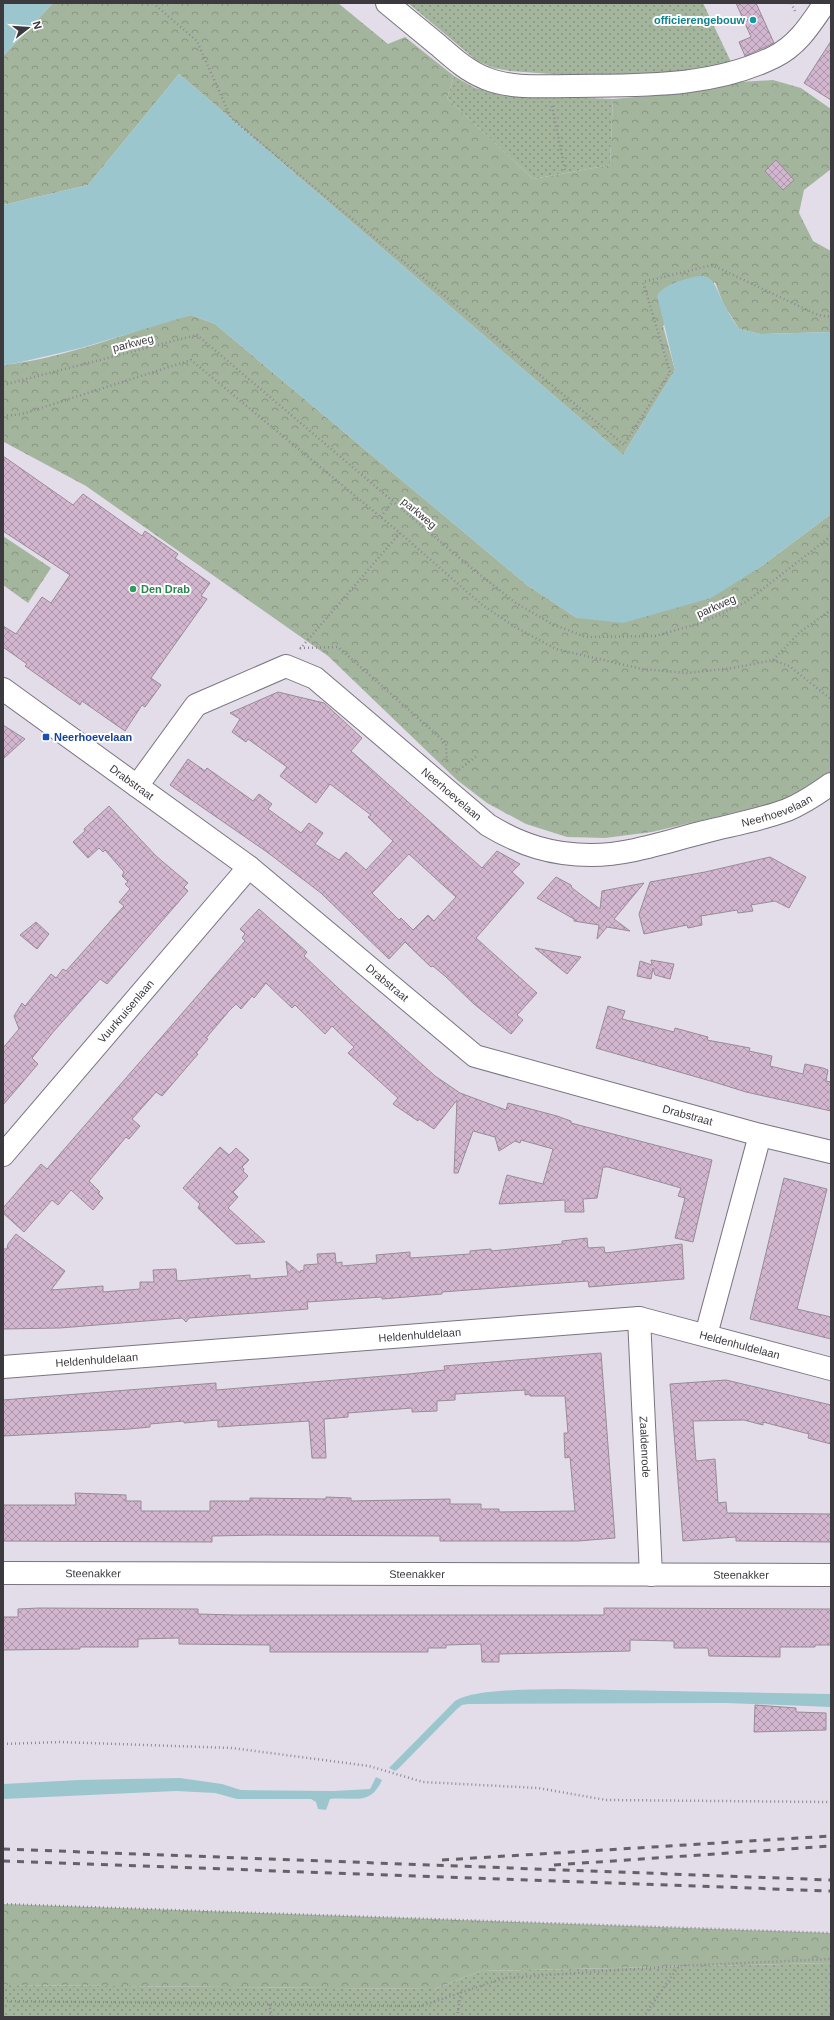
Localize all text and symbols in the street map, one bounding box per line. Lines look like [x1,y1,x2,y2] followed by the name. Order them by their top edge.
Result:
[8,8,48,48] north arrow
[654,14,745,26] place label: officierengebouw
[748,15,758,25] marker: officierengebouw
[31,20,44,31] text: N
[111,332,155,354] street label: parkweg
[399,495,439,531] street label: parkweg
[141,583,190,595] place label: Den Drab
[128,584,138,594] marker: Den Drab
[695,592,737,620] street label: parkweg
[54,731,133,743] place label: Neerhoevelaan
[41,732,51,742] marker: Neerhoevelaan
[107,762,156,802] street label: Drabstraat
[419,765,484,823] street label: Neerhoevelaan
[740,792,814,829] street label: Neerhoevelaan
[364,962,411,1004] street label: Drabstraat
[95,977,156,1045] street label: Vuurkruisenlaan
[661,1102,714,1128] street label: Drabstraat
[378,1326,461,1344] street label: Heldenhuldelaan
[698,1328,781,1361] street label: Heldenhuldelaan
[55,1351,138,1369] street label: Heldenhuldelaan
[638,1416,652,1478] street label: Zaaldenrode
[65,1567,121,1579] street label: Steenakker
[389,1568,445,1580] street label: Steenakker
[713,1569,769,1581] street label: Steenakker

